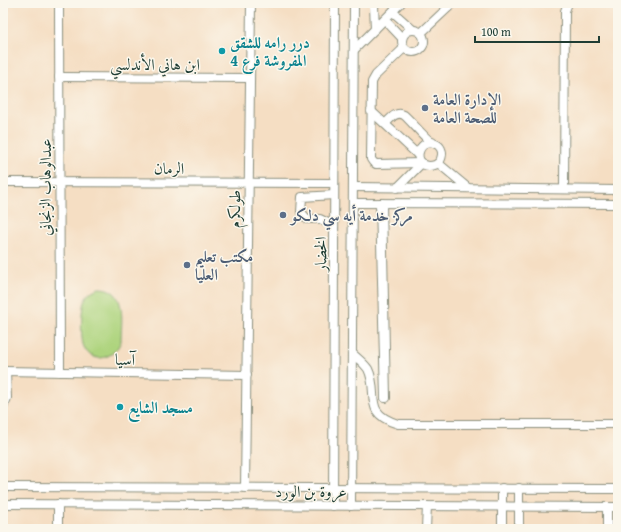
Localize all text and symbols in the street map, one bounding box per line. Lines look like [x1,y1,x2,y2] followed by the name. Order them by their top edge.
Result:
[475,18,599,44] scale bar
[481,23,511,40] text: 100 m
[230,30,310,74] place label: درر رامه للشقق المفروشة فرع 4
[217,46,227,56] marker: درر رامه للشقق المفروشة فرع 4
[110,52,200,80] street label: ابن هاني الأندلسي
[433,87,501,129] place label: الإدارة العامة للصحة العامة
[420,103,430,113] marker: الإدارة العامة للصحة العامة
[33,138,58,236] street label: عبدالوهاب الزنجاني
[154,156,184,180] street label: الرمان
[222,190,249,228] street label: طولكرم
[289,203,413,231] place label: مركز خدمة أيه سي دلكو
[278,210,288,220] marker: مركز خدمة أيه سي دلكو
[308,236,332,274] street label: الخضار
[195,244,253,286] place label: مكتب تعليم العليا
[182,260,192,270] marker: مكتب تعليم العليا
[115,347,137,371] street label: آسيا
[128,395,193,423] place label: مسجد الشايع
[115,402,125,412] marker: مسجد الشايع
[275,479,347,503] street label: عروة بن الورد

